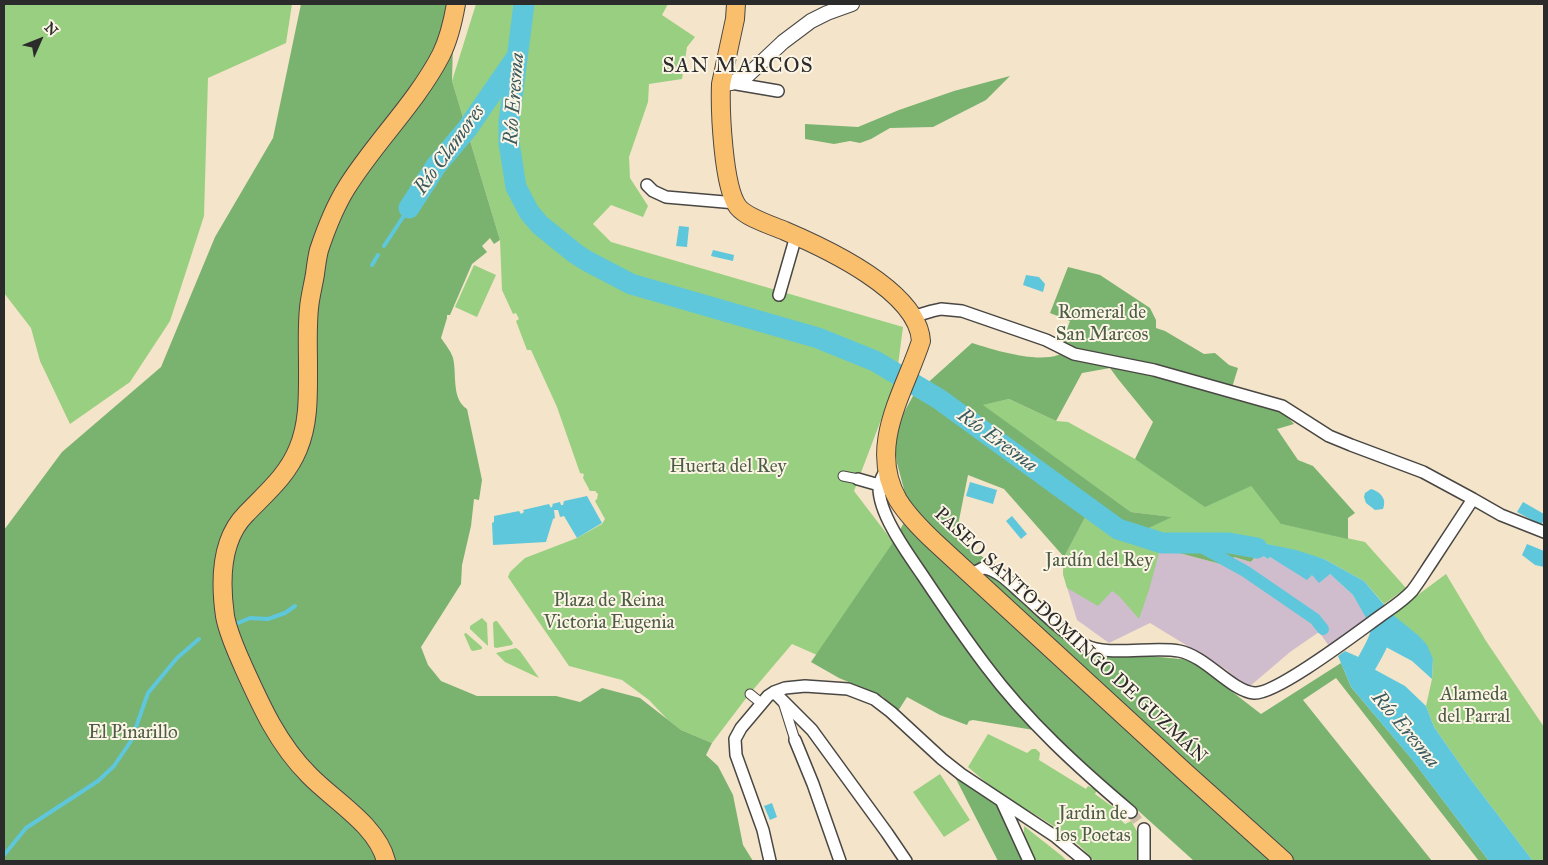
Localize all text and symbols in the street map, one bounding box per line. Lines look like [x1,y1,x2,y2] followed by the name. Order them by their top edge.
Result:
[15,15,65,65] north arrow
[41,19,61,39] text: N
[500,52,530,146] water label: Río Eresma
[661,54,815,80] district label: SAN MARCOS
[410,101,490,199] water label: Río Clamores
[1056,302,1148,346] park label: Romeral de San Marcos
[952,404,1042,478] water label: Río Eresma
[670,456,786,478] park label: Huerta del Rey
[929,503,1211,769] street label: PASEO SANTO DOMINGO DE GUZMÁN
[1045,550,1153,572] park label: Jardín del Rey
[543,590,675,634] park label: Plaza de Reina Victoria Eugenia
[1438,684,1510,728] park label: Alameda del Parral
[1366,687,1444,773] water label: Río Eresma
[88,722,178,744] park label: El Pinarillo
[1055,803,1131,847] park label: Jardin de los Poetas

